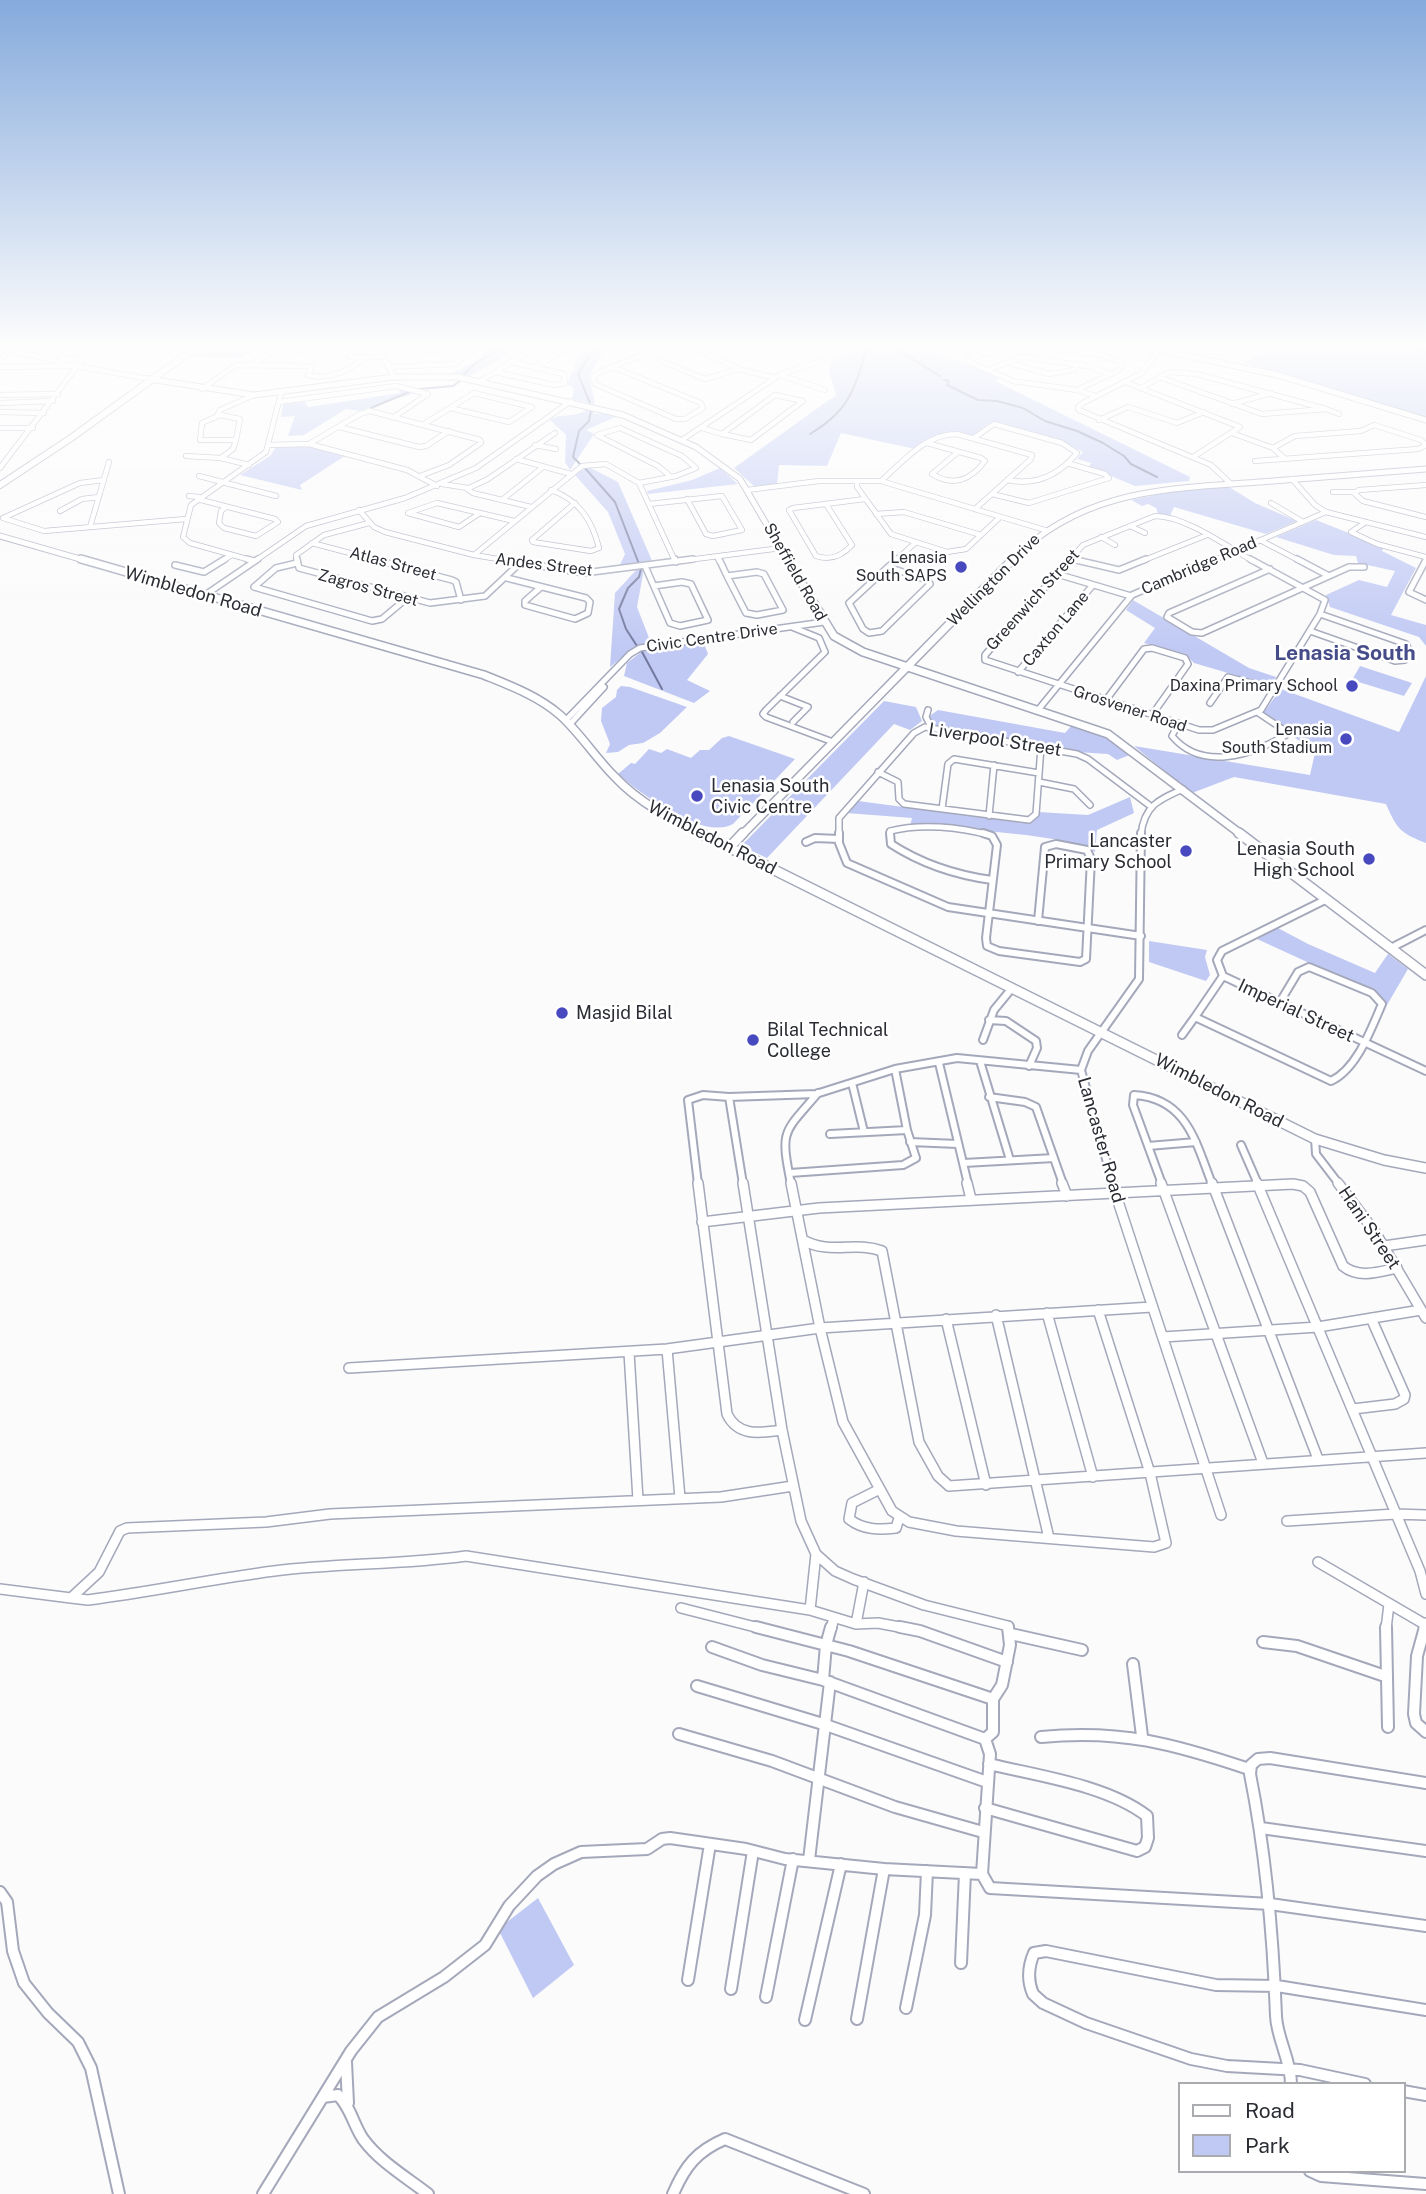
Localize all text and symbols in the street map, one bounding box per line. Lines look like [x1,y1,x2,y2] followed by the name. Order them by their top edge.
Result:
[759,520,831,624] street label: Sheffield Road
[944,530,1044,630] street label: Wellington Drive
[1138,533,1260,599] street label: Cambridge Road
[348,543,438,585] street label: Atlas Street
[982,545,1084,655] street label: Greenwich Street
[856,548,947,586] place label: Lenasia South SAPS
[494,550,594,580] street label: Andes Street
[953,559,969,575] marker: Lenasia South SAPS
[122,562,264,622] street label: Wimbledon Road
[316,565,420,611] street label: Zagros Street
[1019,587,1093,671] street label: Caxton Lane
[645,619,779,657] street label: Civic Centre Drive
[1274,641,1416,667] district label: Lenasia South
[1170,676,1338,696] place label: Daxina Primary School
[1344,678,1360,694] marker: Daxina Primary School
[1071,682,1189,736] street label: Grosvener Road
[927,719,1063,761] street label: Liverpool Street
[1221,720,1332,758] place label: Lenasia South Stadium
[1338,731,1354,747] marker: Lenasia South Stadium
[711,775,829,818] place label: Lenasia South Civic Centre
[689,788,705,804] marker: Lenasia South Civic Centre
[644,796,780,880] street label: Wimbledon Road
[1044,830,1172,872] place label: Lancaster Primary School
[1237,838,1355,880] place label: Lenasia South High School
[1178,843,1194,859] marker: Lancaster Primary School
[1361,851,1377,867] marker: Lenasia South High School
[1235,975,1357,1047] street label: Imperial Street
[576,1002,673,1024] place label: Masjid Bilal
[554,1005,570,1021] marker: Masjid Bilal
[767,1019,888,1062] place label: Bilal Technical College
[745,1032,761,1048] marker: Bilal Technical College
[1151,1049,1287,1133] street label: Wimbledon Road
[1073,1075,1129,1205] street label: Lancaster Road
[1333,1182,1405,1274] street label: Hani Street
[1178,2082,1405,2173] legend
[1245,2098,1295,2123] text: Road
[1245,2133,1290,2158] text: Park

